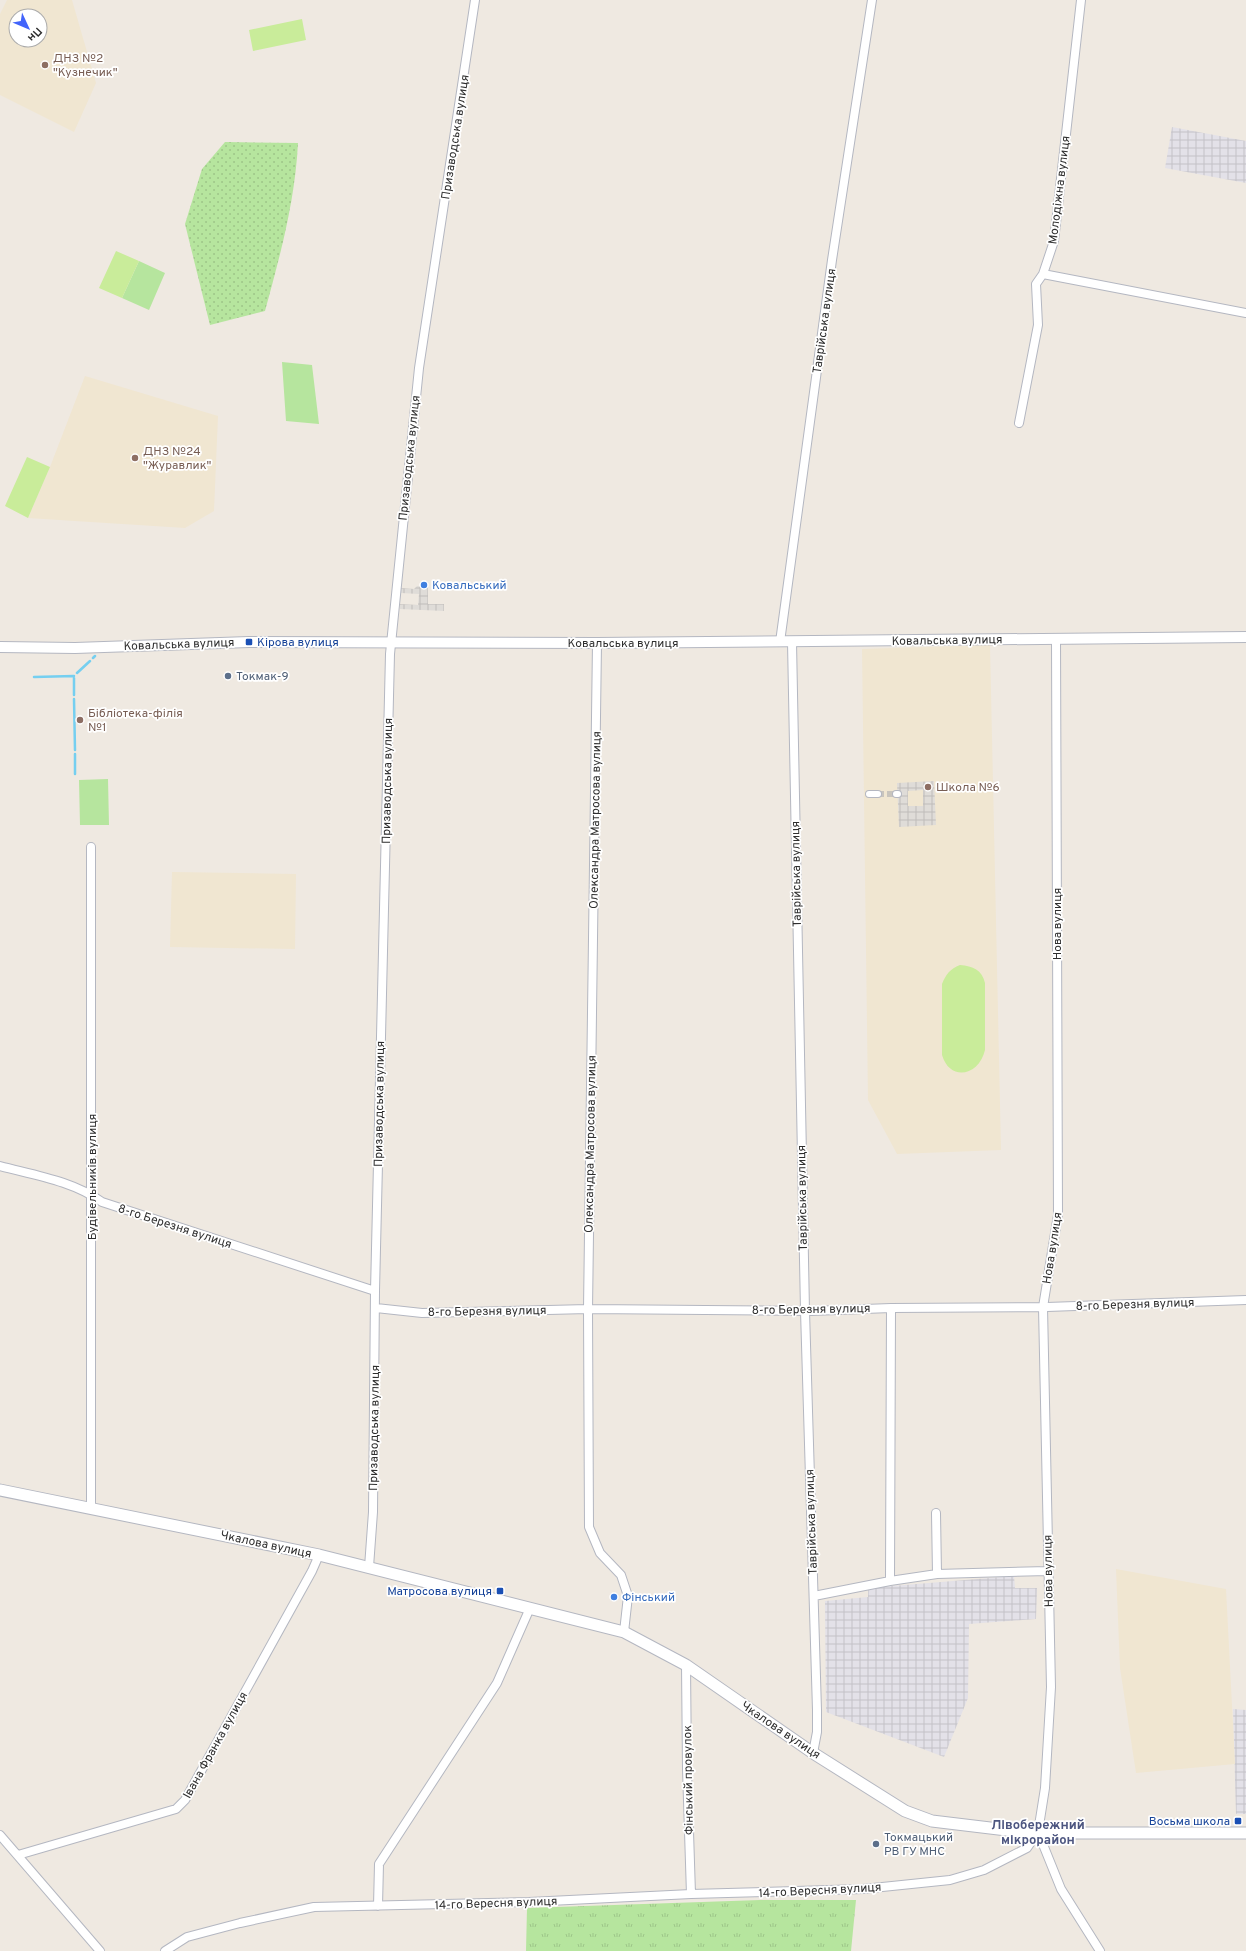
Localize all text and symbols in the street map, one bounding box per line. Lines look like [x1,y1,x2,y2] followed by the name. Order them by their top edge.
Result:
[8,8,48,48] north arrow
[24,24,45,44] text: Пн
[53,51,118,81] place label: ДНЗ №2 "Кузнечик"
[40,60,50,70] marker: ДНЗ №2 "Кузнечик"
[438,74,474,201] street label: Призаводська вулиця
[1045,135,1075,245] street label: Молодіжна вулиця
[810,268,840,375] street label: Таврійська вулиця
[395,395,425,522] street label: Призаводська вулиця
[143,444,212,474] place label: ДНЗ №24 "Журавлик"
[130,453,140,463] marker: ДНЗ №24 "Журавлик"
[432,578,507,594] place label: Ковальський
[419,580,429,590] marker: Ковальський
[891,632,1003,650] street label: Ковальська вулиця
[123,635,235,655] street label: Ковальська вулиця
[257,635,339,651] place label: Кірова вулиця
[568,636,678,652] street label: Ковальська вулиця
[244,637,254,647] marker: Кірова вулиця
[236,669,289,685] place label: Токмак-9
[223,671,233,681] marker: Токмак-9
[88,706,183,736] place label: Бібліотека-філія №1
[75,715,85,725] marker: Бібліотека-філія №1
[379,718,397,844] street label: Призаводська вулиця
[586,731,606,909] street label: Олександра Матросова вулиця
[936,780,1000,796] place label: Школа №6
[923,782,933,792] marker: Школа №6
[788,821,806,927] street label: Таврійська вулиця
[1050,888,1066,960] street label: Нова вулиця
[371,1041,389,1167] street label: Призаводська вулиця
[581,1055,601,1233] street label: Олександра Матросова вулиця
[85,1114,101,1240] street label: Будівельників вулиця
[794,1145,812,1251] street label: Таврійська вулиця
[116,1201,234,1253] street label: 8-го Березня вулиця
[1039,1211,1067,1285] street label: Нова вулиця
[1075,1295,1195,1315] street label: 8-го Березня вулиця
[751,1301,871,1319] street label: 8-го Березня вулиця
[427,1303,547,1321] street label: 8-го Березня вулиця
[366,1365,384,1491] street label: Призаводська вулиця
[802,1469,822,1575] street label: Таврійська вулиця
[219,1527,313,1562] street label: Чкалова вулиця
[1040,1535,1058,1607] street label: Нова вулиця
[387,1584,492,1600] place label: Матросова вулиця
[495,1586,505,1596] marker: Матросова вулиця
[622,1590,675,1606] place label: Фінський
[609,1592,619,1602] marker: Фінський
[180,1689,252,1802] street label: Івана Франка вулиця
[737,1698,823,1763] street label: Чкалова вулиця
[680,1725,698,1835] street label: Фінський провулок
[1149,1814,1230,1830] place label: Восьма школа
[1233,1816,1243,1826] marker: Восьма школа
[991,1818,1085,1849] district label: Лівобережний мікрорайон
[884,1830,953,1860] place label: Токмацький РВ ГУ МНС
[871,1839,881,1849] marker: Токмацький РВ ГУ МНС
[758,1880,882,1902] street label: 14-го Вересня вулиця
[434,1894,558,1914] street label: 14-го Вересня вулиця

